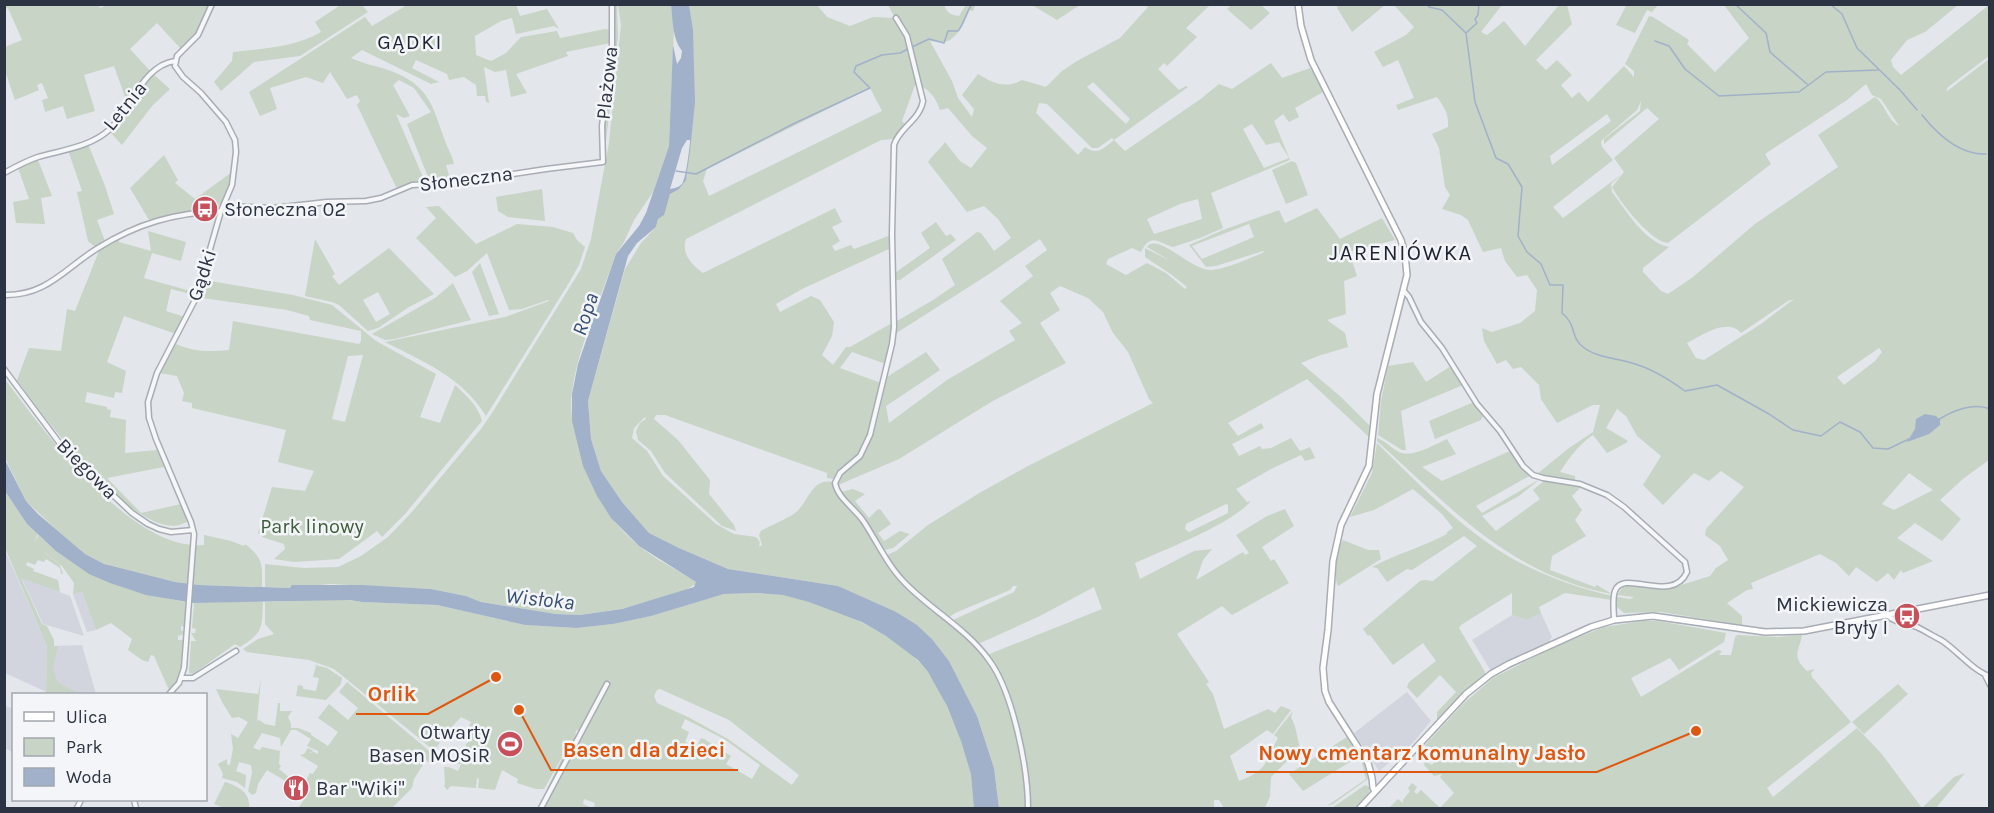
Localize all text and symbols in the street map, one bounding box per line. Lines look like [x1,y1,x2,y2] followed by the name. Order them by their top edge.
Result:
[377,30,443,54] district label: GĄDKI
[592,45,622,121] street label: Plażowa
[98,77,152,135] street label: Letnia
[418,162,514,196] street label: Słoneczna
[190,194,220,224] bus stop icon: Słoneczna 02
[224,198,346,221] place label: Słoneczna 02
[1329,239,1473,266] district label: JARENIÓWKA
[183,246,221,304] street label: Gądki
[567,289,603,339] water label: Ropa
[52,434,122,504] street label: Biegowa
[260,515,364,538] park label: Park linowy
[504,583,576,615] water label: Wisłoka
[1776,593,1888,639] place label: Mickiewicza Bryły I
[1892,601,1922,631] bus stop icon: Mickiewicza Bryły I
[356,675,428,714] callout: Orlik
[368,682,417,706] text: Orlik
[12,693,207,801] legend
[66,706,107,728] text: Ulica
[369,721,490,767] place label: Otwarty Basen MOSiR
[495,729,525,759] sports icon: Otwarty Basen MOSiR
[551,731,738,770] callout: Basen dla dzieci
[1246,733,1597,772] callout: Nowy cmentarz komunalny Jasło
[66,736,103,758] text: Park
[563,738,725,762] text: Basen dla dzieci
[1258,741,1586,765] text: Nowy cmentarz komunalny Jasło
[66,766,112,788] text: Woda
[281,773,311,803] restaurant icon: Bar "Wiki"
[316,777,405,800] place label: Bar "Wiki"

